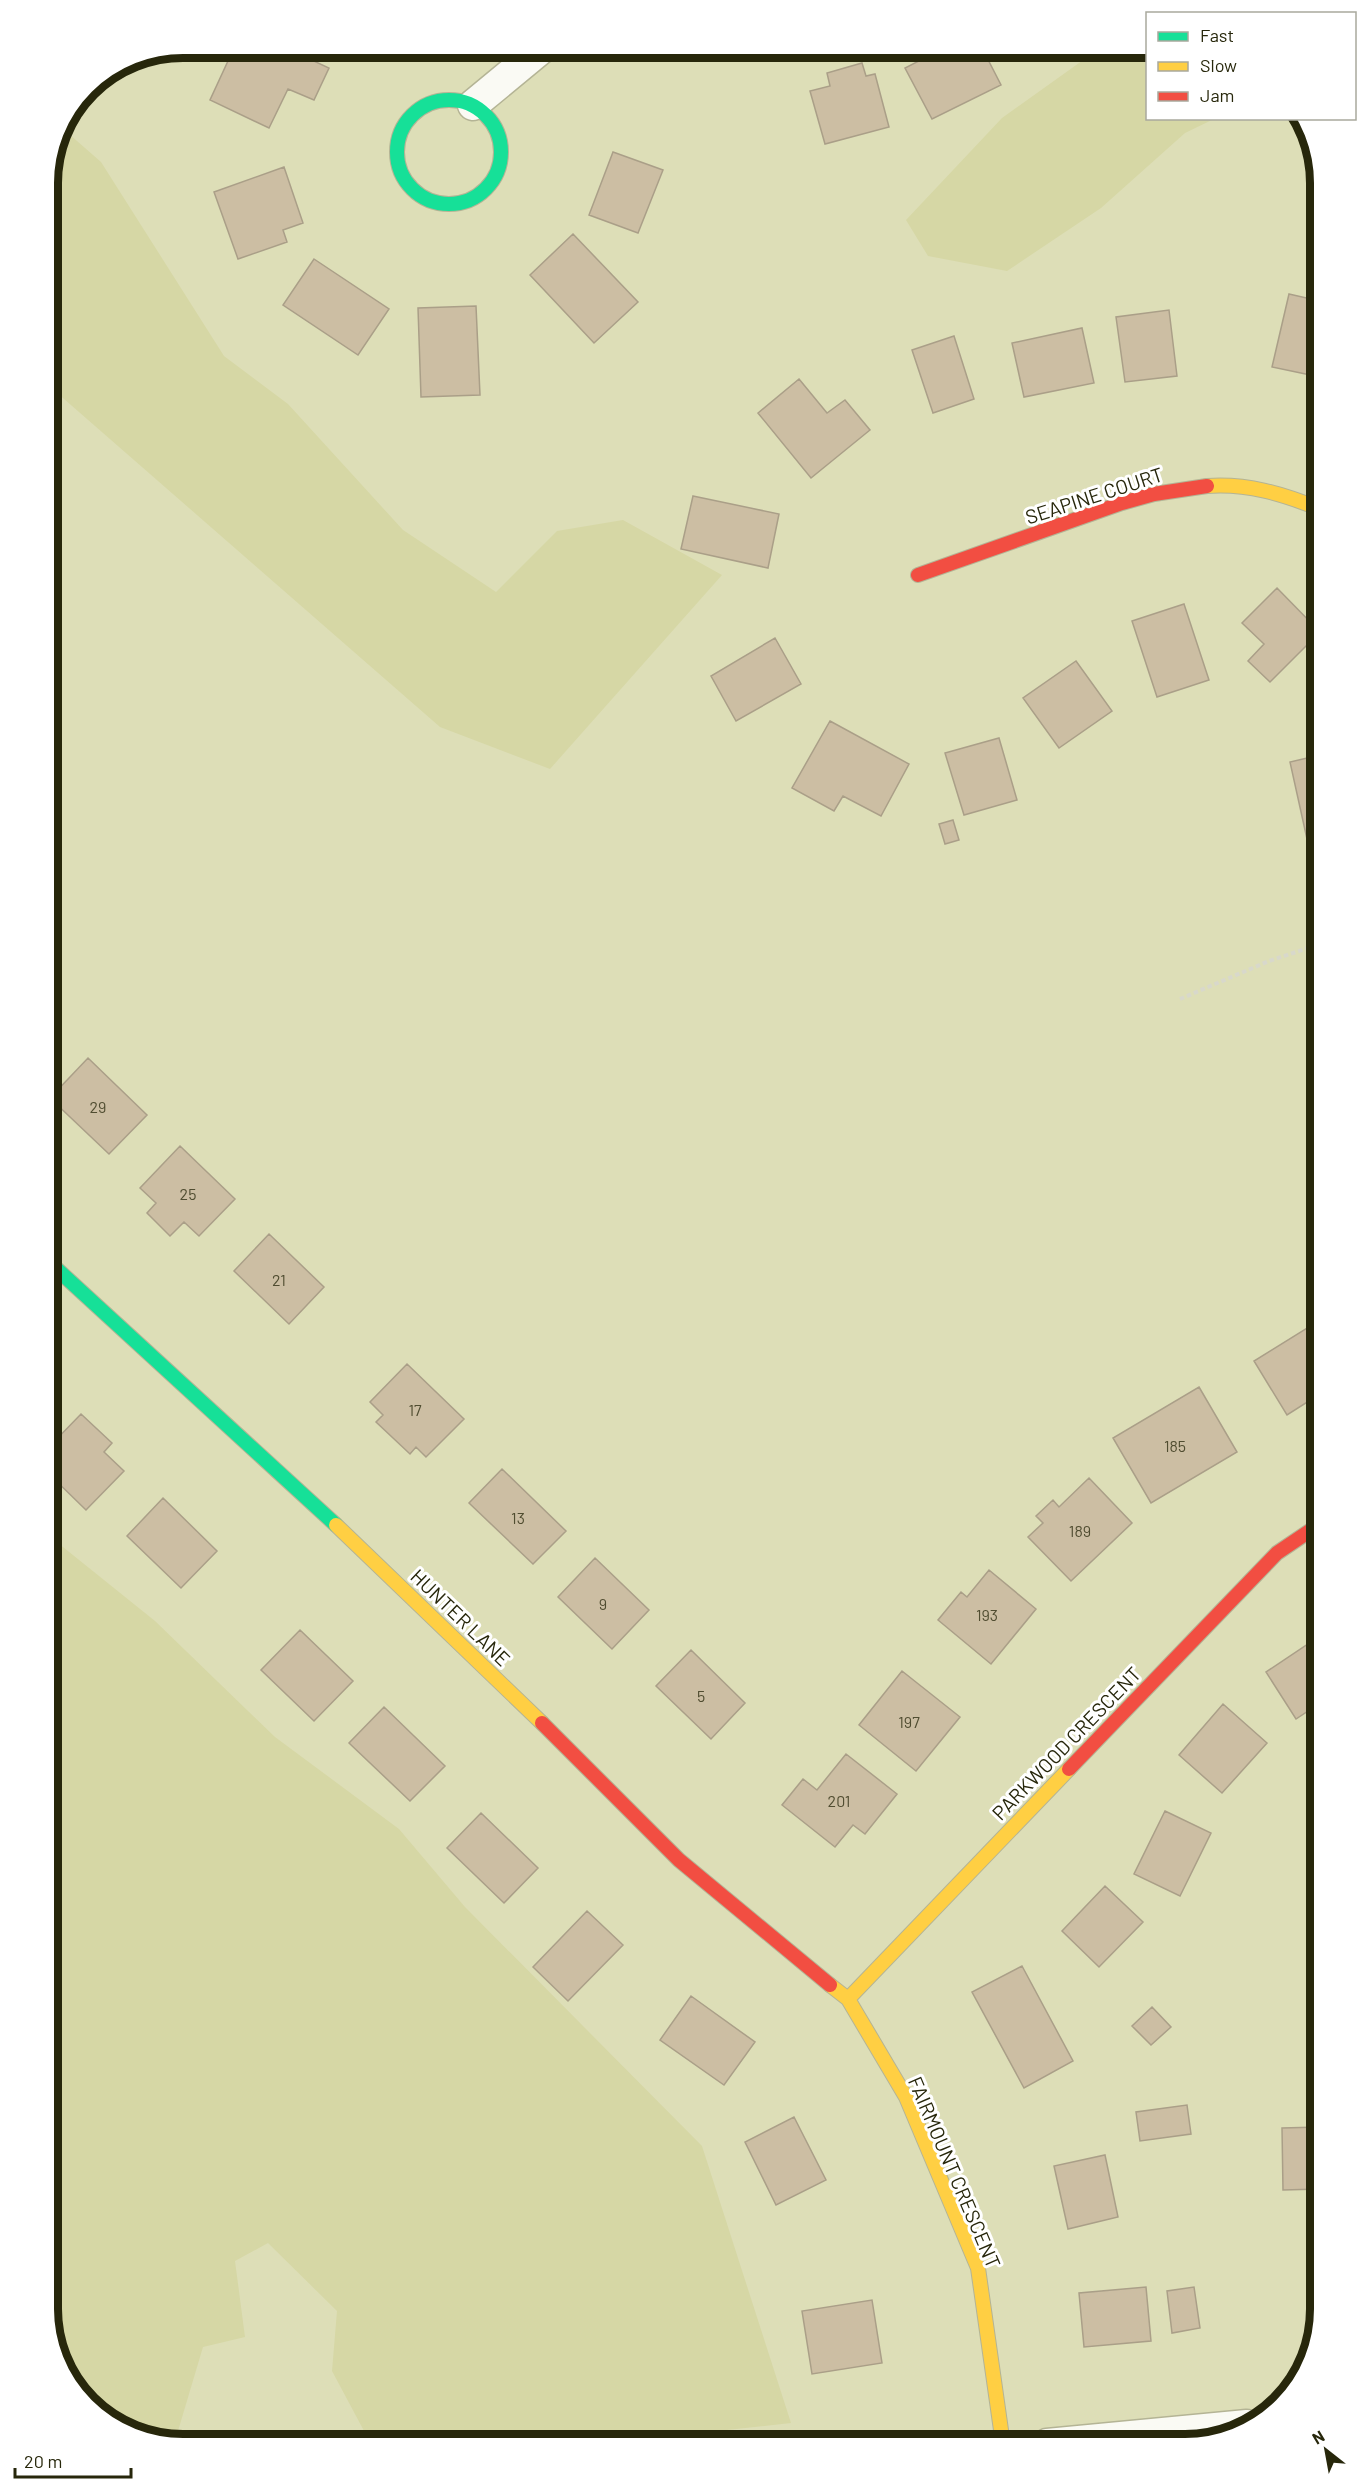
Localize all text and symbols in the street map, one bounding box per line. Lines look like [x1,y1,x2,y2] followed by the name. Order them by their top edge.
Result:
[1146,12,1356,120] legend
[1200,24,1234,46] text: Fast
[1200,54,1237,76] text: Slow
[1200,84,1234,106] text: Jam
[1022,461,1166,529] street label: SEAPINE COURT
[90,1097,106,1116] house number: 29
[180,1184,196,1203] house number: 25
[272,1270,286,1289] house number: 21
[408,1400,422,1419] house number: 17
[1164,1436,1186,1455] house number: 185
[511,1508,525,1527] house number: 13
[1069,1521,1091,1540] house number: 189
[406,1564,516,1670] street label: HUNTER LANE
[599,1594,607,1613] house number: 9
[976,1605,998,1624] house number: 193
[987,1661,1145,1825] street label: PARKWOOD CRESCENT
[697,1686,705,1705] house number: 5
[898,1712,920,1731] house number: 197
[828,1791,850,1810] house number: 201
[904,2073,1006,2271] street label: FAIRMOUNT CRESCENT
[1296,2420,1356,2480] north arrow
[1309,2426,1327,2448] text: N
[15,2441,130,2479] scale bar
[24,2450,62,2472] text: 20 m

